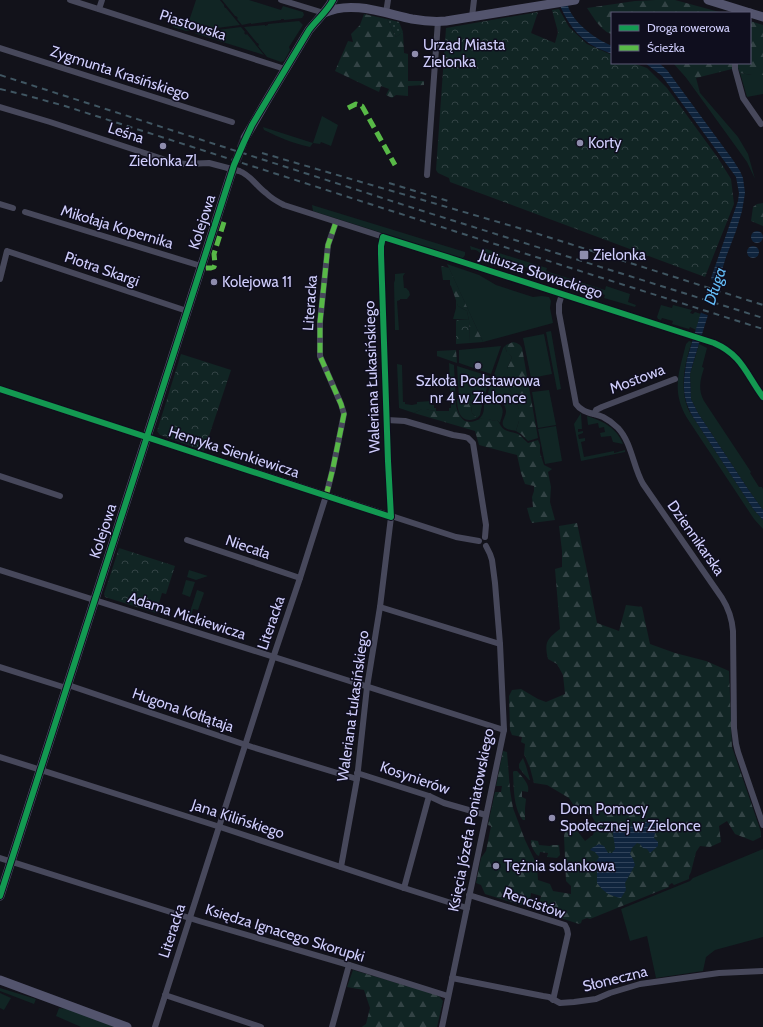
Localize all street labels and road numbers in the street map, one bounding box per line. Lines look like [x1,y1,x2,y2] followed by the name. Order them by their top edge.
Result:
[157,6,229,44] street label: Piastowska
[48,42,192,104] street label: Zygmunta Krasińskiego
[106,119,147,147] street label: Leśna
[185,191,220,252] street label: Kolejowa
[59,201,176,253] street label: Mikołaja Kopernika
[476,245,605,302] street label: Juliusza Słowackiego
[62,248,142,290] street label: Piotra Skargi
[299,274,321,331] street label: Literacka
[360,300,384,454] street label: Waleriana Łukasińskiego
[607,360,668,398] street label: Mostowa
[166,422,302,482] street label: Henryka Sienkiewicza
[664,497,729,580] street label: Dziennikarska
[86,500,121,561] street label: Kolejowa
[223,531,273,563] street label: Niecała
[126,588,249,644] street label: Adama Mickiewicza
[253,593,289,652] street label: Literacka
[333,629,373,783] street label: Waleriana Łukasińskiego
[130,684,237,736] street label: Hugona Kołłątaja
[444,727,498,913] street label: Księcia Józefa Poniatowskiego
[378,758,452,798] street label: Kosynierów
[188,795,287,842] street label: Jana Kilińskiego
[500,883,568,923] street label: Rencistów
[203,900,367,966] street label: Księdza Ignacego Skorupki
[155,901,189,960] street label: Literacka
[581,962,650,996] street label: Słoneczna

